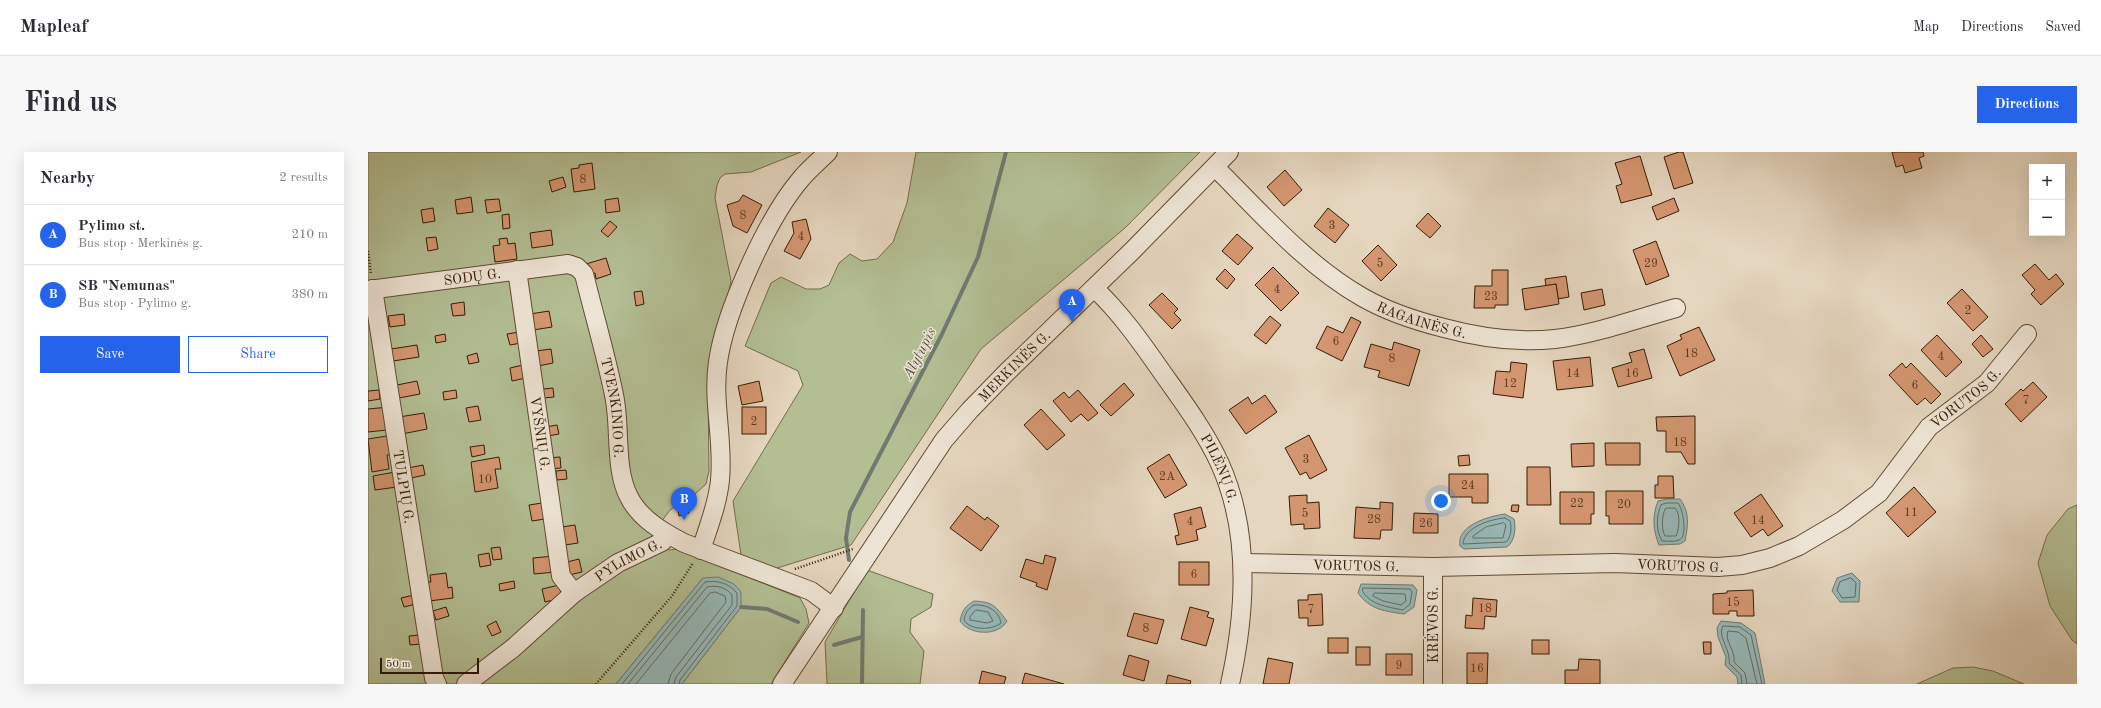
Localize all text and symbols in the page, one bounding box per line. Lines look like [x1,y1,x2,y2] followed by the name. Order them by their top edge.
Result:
[20,18,88,37] text: Mapleaf
[1913,20,1939,34] text: Map
[1961,20,2023,34] text: Directions
[2045,20,2081,34] text: Saved
[1977,86,2077,123] button: Directions
[24,90,117,118] text: Find us
[2029,164,2065,236] map controls
[2029,164,2065,200] button: +
[40,170,95,187] text: Nearby
[279,171,328,184] text: 2 results
[580,174,587,186] house number: 8
[2029,200,2065,236] button: −
[740,210,747,222] house number: 8
[78,219,145,234] text: Pylimo st.
[1329,220,1335,232] house number: 3
[48,228,58,241] text: A
[291,228,328,241] text: 210 m
[798,231,805,243] house number: 4
[78,237,203,250] text: Bus stop · Merkinės g.
[1377,257,1384,270] house number: 5
[1644,258,1658,270] house number: 29
[443,267,502,288] street label: SODŲ G.
[78,279,175,294] text: SB "Nemunas"
[1274,284,1281,296] house number: 4
[48,288,58,301] text: B
[291,288,328,301] text: 380 m
[1059,289,1085,322] pin: A
[1484,291,1498,303] house number: 23
[78,297,191,310] text: Bus stop · Pylimo g.
[1374,300,1467,341] street label: RAGAINĖS G.
[1965,305,1971,317] house number: 2
[901,325,940,383] water label: Alytupis
[976,328,1053,405] street label: MERKINĖS G.
[40,336,180,373] button: Save
[188,336,328,373] button: Share
[1333,336,1340,348] house number: 6
[1684,348,1698,360] house number: 18
[1938,351,1945,363] house number: 4
[1389,353,1396,365] house number: 8
[598,356,625,458] street label: TVENKINIO G.
[1928,366,2004,431] street label: VORUTOS G.
[1566,368,1580,380] house number: 14
[1625,368,1639,380] house number: 16
[1503,378,1517,390] house number: 12
[1912,380,1919,392] house number: 6
[527,395,552,472] street label: VYŠNIŲ G.
[2023,395,2029,407] house number: 7
[751,416,757,428] house number: 2
[1198,432,1239,504] street label: PILĖNŲ G.
[1673,437,1687,449] house number: 18
[390,449,416,524] street label: TULPIŲ G.
[1303,454,1309,466] house number: 3
[1159,471,1175,483] house number: 2A
[478,474,492,486] house number: 10
[1461,480,1475,492] house number: 24
[671,487,697,520] pin: B
[1431,491,1451,511] your location
[1570,498,1584,510] house number: 22
[1617,499,1631,511] house number: 20
[1302,507,1309,520] house number: 5
[1904,507,1918,519] house number: 11
[1367,514,1381,526] house number: 28
[1751,515,1765,527] house number: 14
[1187,516,1194,528] house number: 4
[1419,518,1433,530] house number: 26
[593,537,664,585] street label: PYLIMO G.
[1313,558,1399,574] street label: VORUTOS G.
[1636,558,1724,575] street label: VORUTOS G.
[1191,569,1198,581] house number: 6
[1424,587,1441,663] street label: KRĖVOS G.
[1726,596,1740,609] house number: 15
[1478,603,1492,615] house number: 18
[1308,604,1314,616] house number: 7
[1143,623,1150,635] house number: 8
[380,656,479,675] scale bar
[386,659,411,670] text: 50 m
[1396,660,1402,672] house number: 9
[1470,663,1484,675] house number: 16

